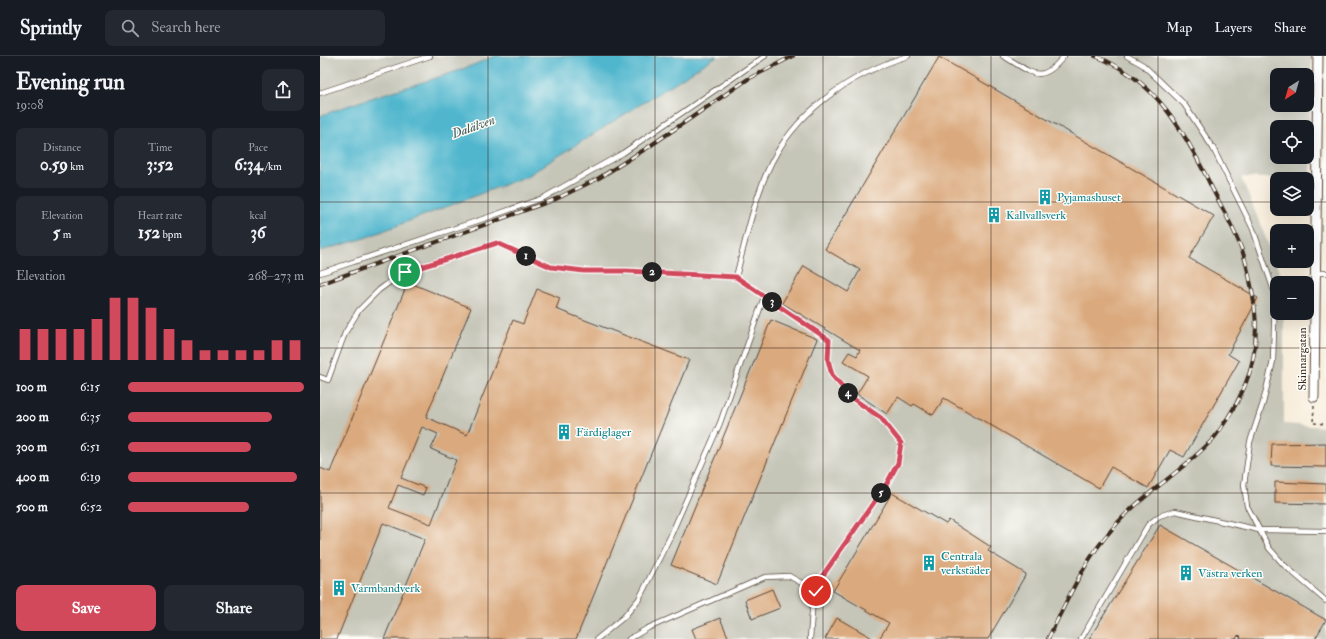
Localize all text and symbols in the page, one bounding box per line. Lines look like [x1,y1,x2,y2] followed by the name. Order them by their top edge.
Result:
[105,10,385,46] search box
[20,16,81,40] text: Sprintly
[119,17,141,39] icon: search
[151,18,221,37] text: Search here
[1166,19,1192,36] text: Map
[1214,19,1252,36] text: Layers
[1274,19,1306,36] text: Share
[16,68,125,96] text: Evening run
[1270,68,1314,112] north arrow
[1270,68,1314,320] map controls
[262,69,304,111] button: share
[16,97,43,113] text: 19:08
[449,112,497,142] water label: Dalälven
[1270,120,1314,164] button: locate
[43,141,81,154] text: Distance
[148,141,172,154] text: Time
[248,141,268,154] text: Pace
[40,154,68,175] text: 0.59
[147,154,173,175] text: 3:52
[234,154,263,175] text: 6:34
[68,160,84,173] text: km
[263,160,282,173] text: /km
[1270,172,1314,216] button: layers
[1036,188,1054,206] building icon: Pyjamashuset
[1057,190,1121,205] place label: Pyjamashuset
[985,206,1003,224] building icon: Kallvallsverk
[1006,208,1066,223] place label: Kallvallsverk
[41,209,83,222] text: Elevation
[138,209,182,222] text: Heart rate
[250,209,266,222] text: kcal
[53,222,60,243] text: 5
[138,222,160,243] text: 152
[250,222,266,243] text: 36
[1270,224,1314,268] button: +
[60,228,71,241] text: m
[160,228,182,241] text: bpm
[516,246,536,266] pin: 1
[524,249,528,262] text: 1
[388,255,422,289] pin
[394,261,416,283] icon: arrive
[642,262,662,282] pin: 2
[649,265,655,278] text: 2
[16,268,66,284] text: Elevation
[248,268,304,284] text: 268–273 m
[1270,276,1314,320] button: −
[762,292,782,312] pin: 3
[770,295,774,308] text: 3
[1295,327,1310,391] street label: Skinnargatan
[16,379,47,395] text: 100 m
[80,379,100,395] text: 6:15
[838,383,858,403] pin: 4
[845,386,851,399] text: 4
[16,409,49,425] text: 200 m
[80,409,100,425] text: 6:35
[555,423,573,441] building icon: Färdiglager
[576,425,632,440] place label: Färdiglager
[16,439,47,455] text: 300 m
[80,439,100,455] text: 6:51
[16,469,49,485] text: 400 m
[80,469,101,485] text: 6:19
[871,483,891,503] pin: 5
[879,486,883,499] text: 5
[16,499,48,515] text: 500 m
[80,499,102,515] text: 6:52
[940,549,990,578] place label: Centrala verkstäder
[920,554,938,572] building icon: Centrala verkstäder
[1177,564,1195,582] building icon: Västra verken
[1198,566,1262,581] place label: Västra verken
[799,574,833,608] pin
[330,579,348,597] building icon: Varmbandverk
[805,580,827,602] icon: check
[351,581,421,596] place label: Varmbandverk
[16,585,156,631] button: Save
[164,585,304,631] button: Share

